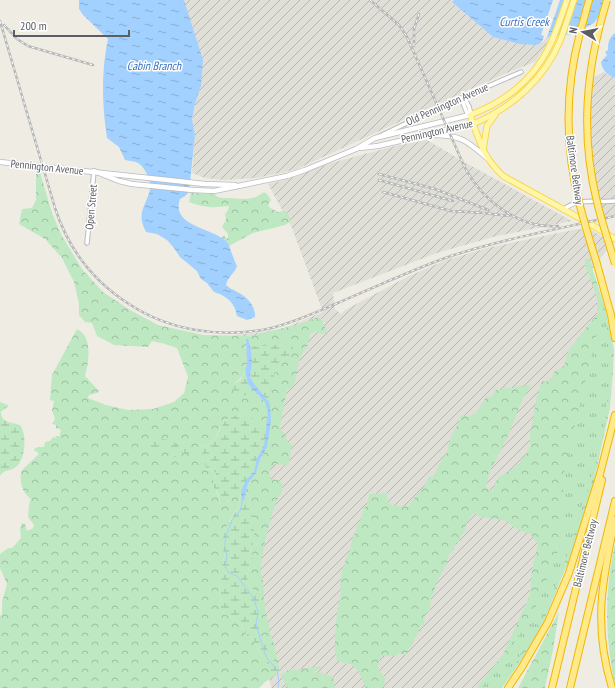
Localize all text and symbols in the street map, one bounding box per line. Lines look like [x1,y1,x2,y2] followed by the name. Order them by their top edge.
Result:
[14,12,129,38] scale bar
[563,12,603,52] north arrow
[499,14,550,29] water label: Curtis Creek
[20,18,47,33] text: 200 m
[566,26,581,34] text: N
[127,58,182,73] water label: Cabin Branch
[404,79,491,128] street label: Old Pennington Avenue
[400,116,475,146] street label: Pennington Avenue
[563,135,587,206] street label: Baltimore Beltway
[10,156,85,178] street label: Pennington Avenue
[82,184,100,230] street label: Open Street
[570,517,600,589] street label: Baltimore Beltway

